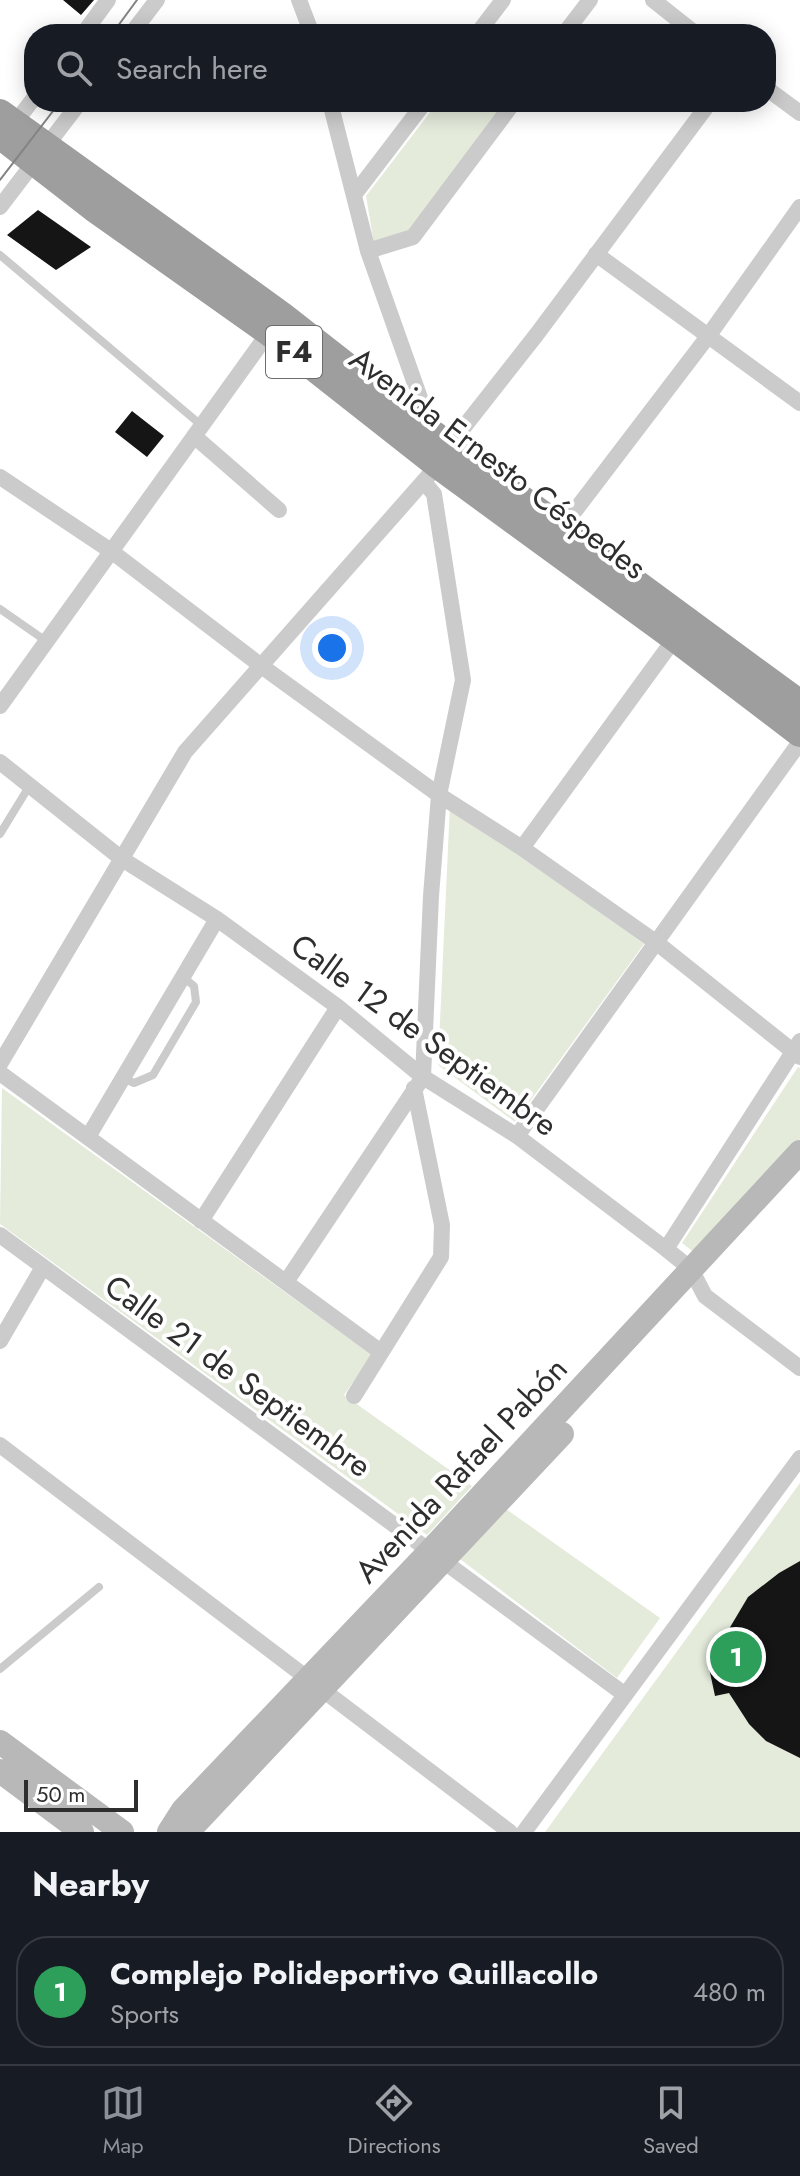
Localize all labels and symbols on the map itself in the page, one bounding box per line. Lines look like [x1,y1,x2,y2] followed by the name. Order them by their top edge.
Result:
[266,326,322,378] road number: F4
[340,336,656,590] street label: Avenida Ernesto Céspedes
[312,628,352,668] your location
[281,922,567,1148] street label: Calle 12 de Septiembre
[95,1263,381,1489] street label: Calle 21 de Septiembre
[344,1347,578,1593] street label: Avenida Rafael Pabón
[710,1627,762,1687] pin: 1
[24,1776,138,1812] scale bar

